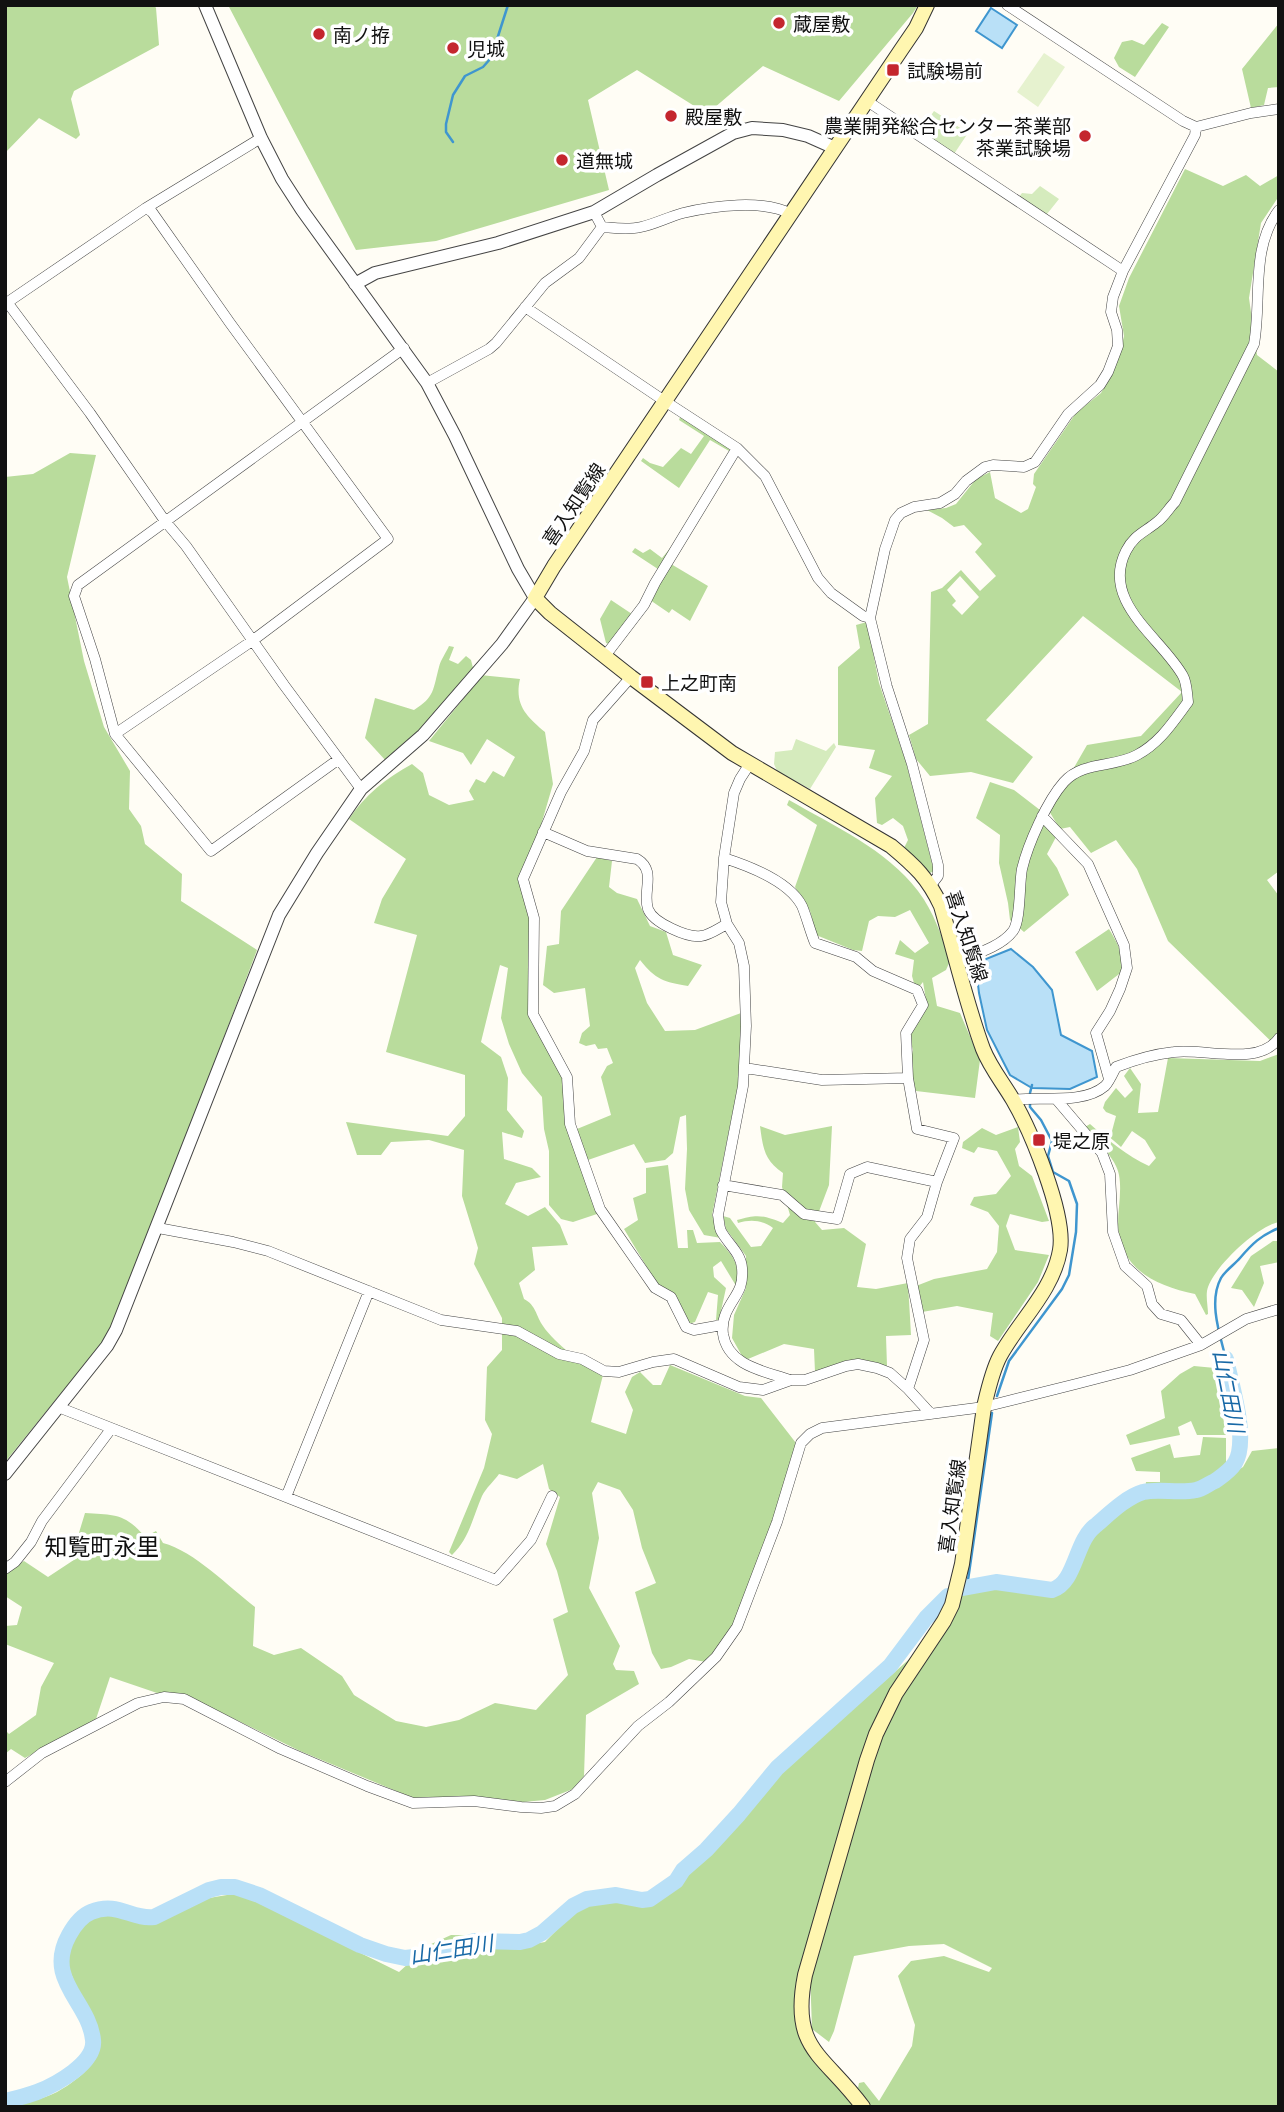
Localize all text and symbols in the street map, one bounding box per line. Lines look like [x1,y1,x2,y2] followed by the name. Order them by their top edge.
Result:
[793,10,850,36] place label: 蔵屋敷
[771,15,787,31] marker: 蔵屋敷
[333,21,390,47] place label: 南ノ拵
[311,26,327,42] marker: 南ノ拵
[467,35,505,61] place label: 児城
[445,40,461,56] marker: 児城
[907,57,983,83] place label: 試験場前
[885,62,901,78] marker: 試験場前
[685,103,742,129] place label: 殿屋敷
[663,108,679,124] marker: 殿屋敷
[824,112,1071,160] place label: 農業開発総合センター茶業部 茶業試験場
[1077,128,1093,144] marker: 農業開発総合センター茶業部 茶業試験場
[576,147,633,173] place label: 道無城
[554,152,570,168] marker: 道無城
[536,457,610,551] street label: 喜入知覧線
[661,669,737,695] place label: 上之町南
[639,674,655,690] marker: 上之町南
[941,887,995,985] street label: 喜入知覧線
[1053,1127,1110,1153] place label: 堤之原
[1031,1132,1047,1148] marker: 堤之原
[1208,1347,1252,1437] water label: 山仁田川
[932,1457,970,1555] street label: 喜入知覧線
[45,1530,160,1561] district label: 知覧町永里
[407,1927,497,1968] water label: 山仁田川

